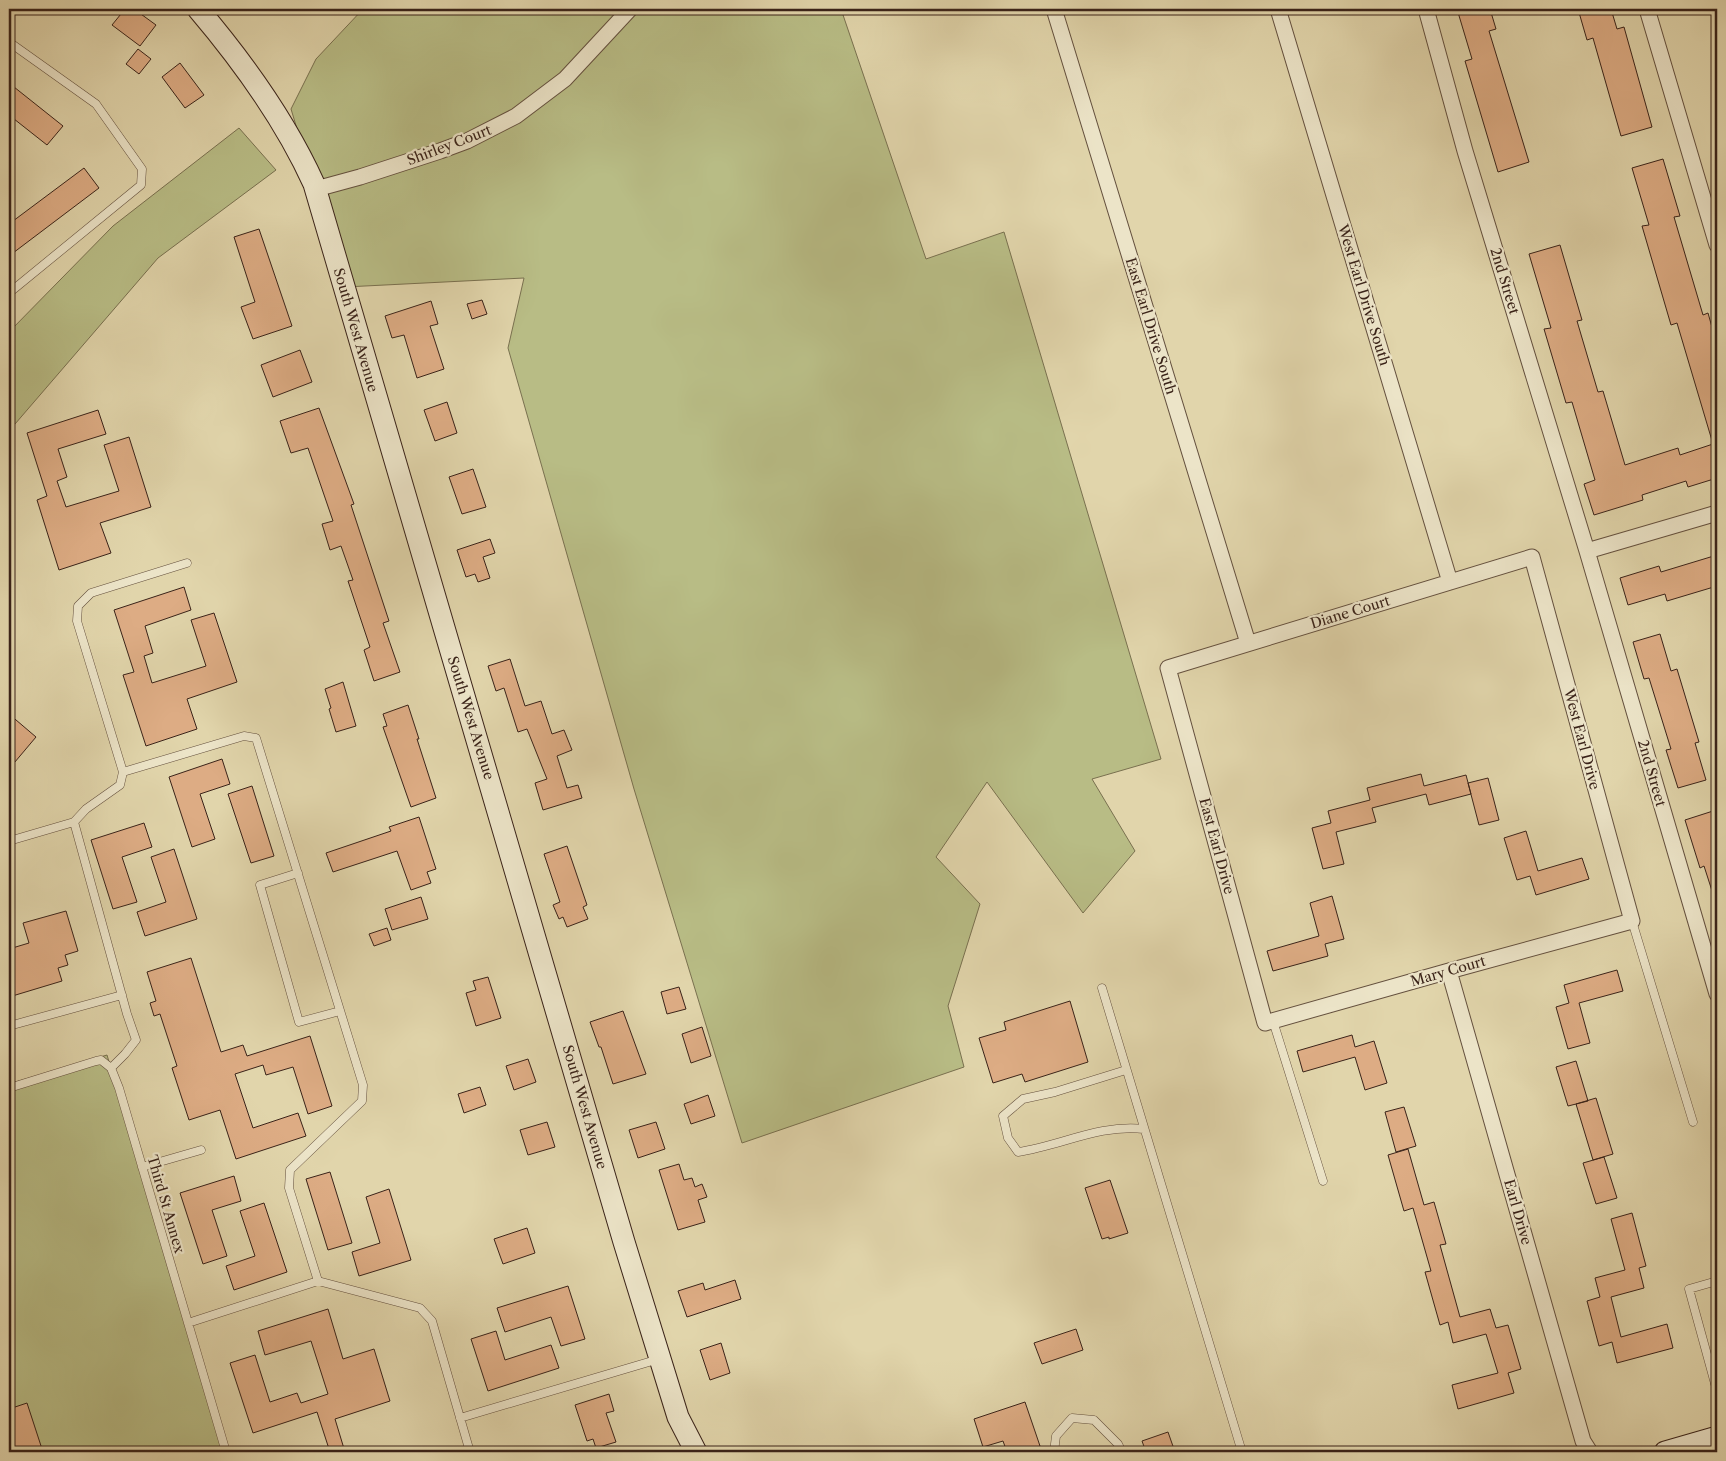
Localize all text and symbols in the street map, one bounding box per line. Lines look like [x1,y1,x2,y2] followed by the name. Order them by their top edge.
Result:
[404,121,494,169] street label: Shirley Court
[1334,221,1394,368] street label: West Earl Drive South
[1486,245,1524,317] street label: 2nd Street
[1122,255,1180,397] street label: East Earl Drive South
[330,266,382,394] street label: South West Avenue
[1308,591,1392,633] street label: Diane Court
[444,654,498,782] street label: South West Avenue
[1560,686,1604,792] street label: West Earl Drive
[1634,737,1670,809] street label: 2nd Street
[1196,796,1239,896] street label: East Earl Drive
[1408,952,1488,990] street label: Mary Court
[559,1043,611,1171] street label: South West Avenue
[143,1153,189,1256] street label: Third St Annex
[1500,1177,1536,1247] street label: Earl Drive

